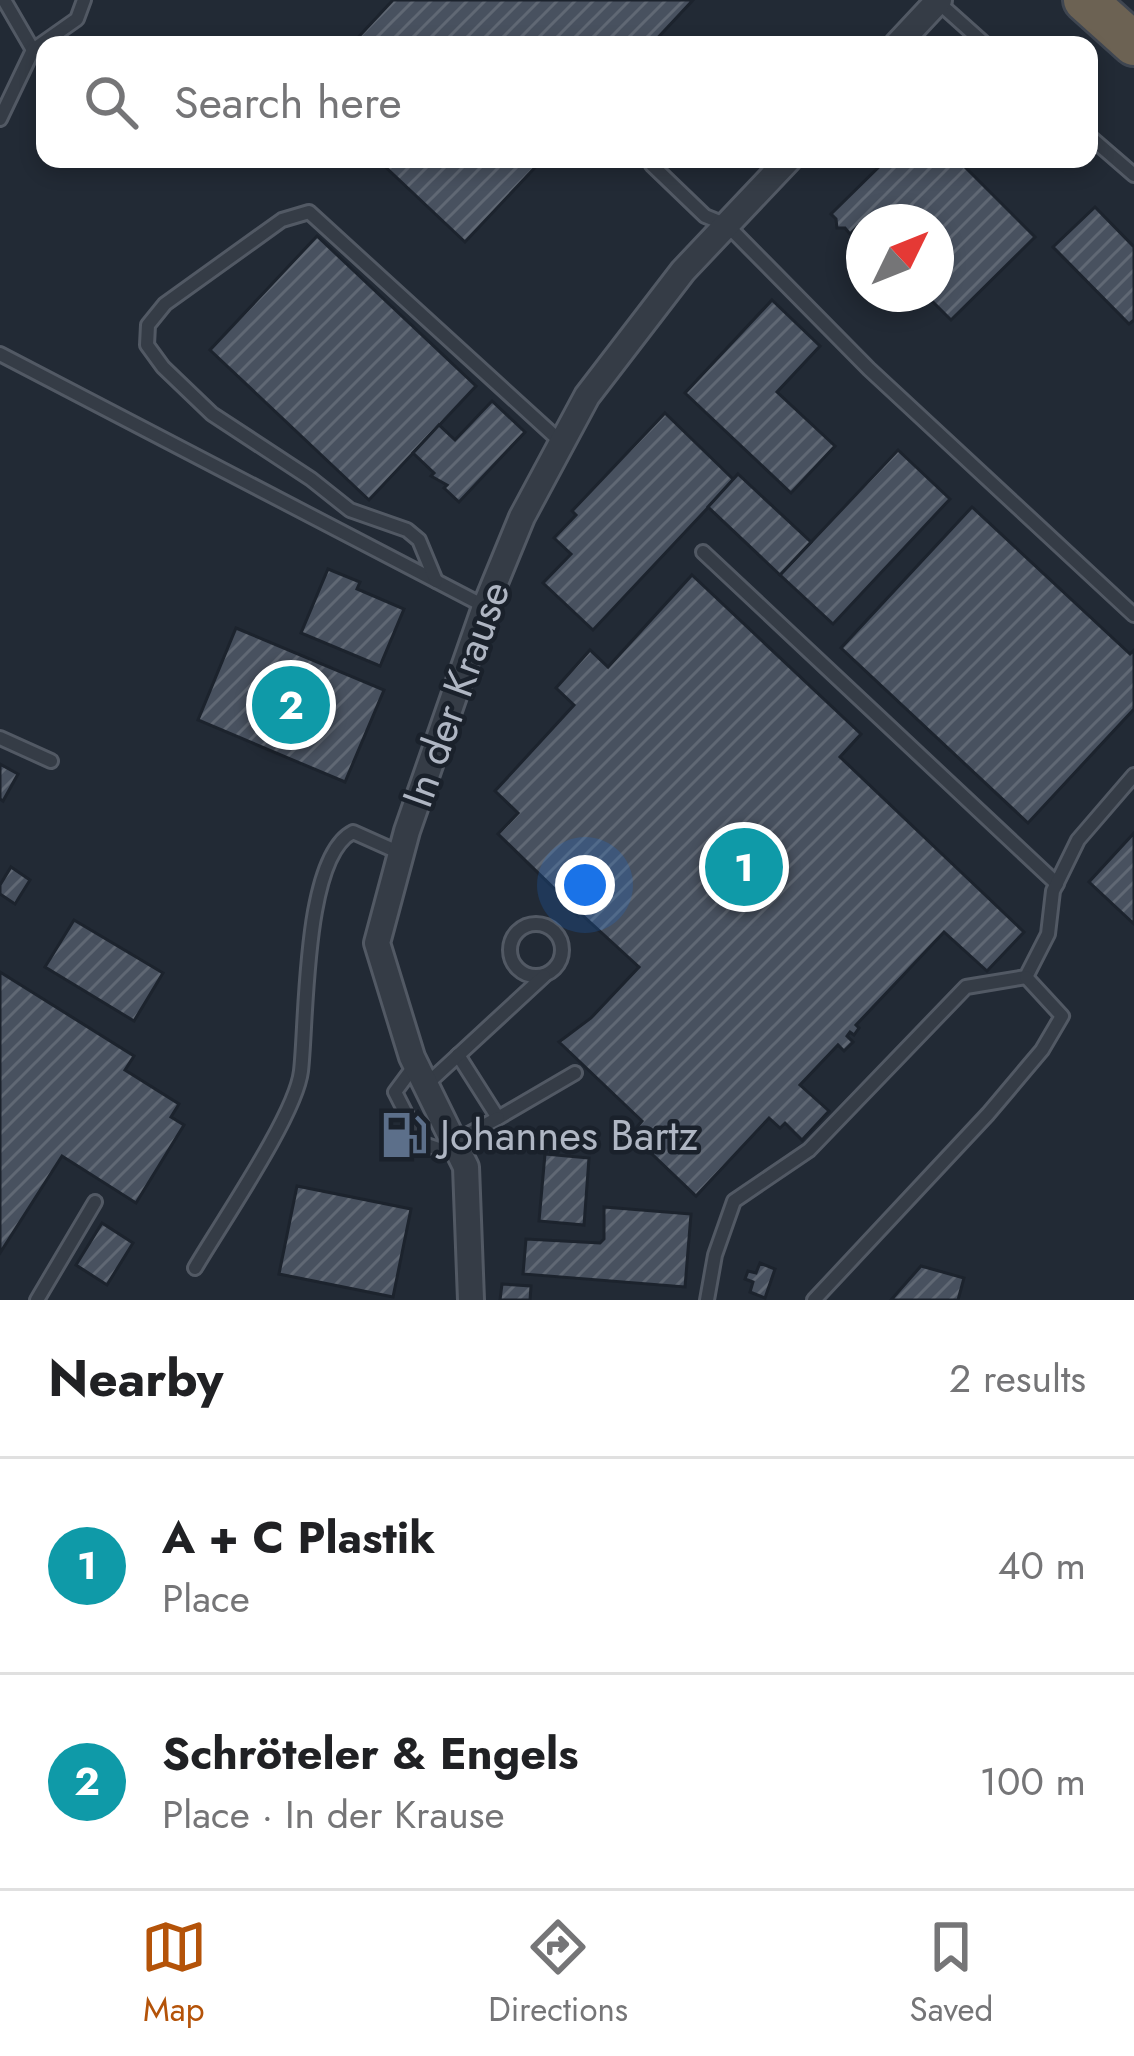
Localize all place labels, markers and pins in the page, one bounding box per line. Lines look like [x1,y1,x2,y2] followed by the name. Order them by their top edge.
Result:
[252,660,330,750] pin: 2
[705,822,783,912] pin: 1
[435,1105,698,1166] place label: Johannes Bartz
[379,1110,429,1160] fuel station icon: Johannes Bartz

